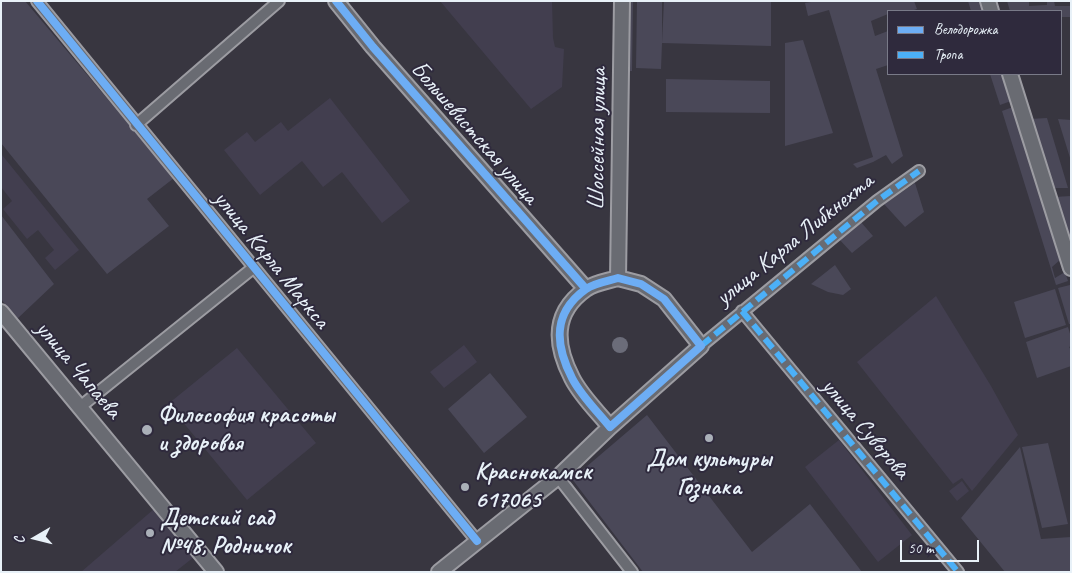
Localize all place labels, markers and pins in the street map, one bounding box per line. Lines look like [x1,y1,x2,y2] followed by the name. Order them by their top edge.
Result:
[158,402,334,458] place label: Философия красоты и здоровья
[140,423,154,437] marker: Философия красоты и здоровья
[703,432,715,444] marker: Дом культуры Гознака
[646,446,772,502] place label: Дом культуры Гознака
[475,459,591,515] place label: Краснокамск 617065
[459,481,471,493] marker: Краснокамск 617065
[160,505,291,561] place label: Детский сад №48, Родничок
[144,527,156,539] marker: Детский сад №48, Родничок

